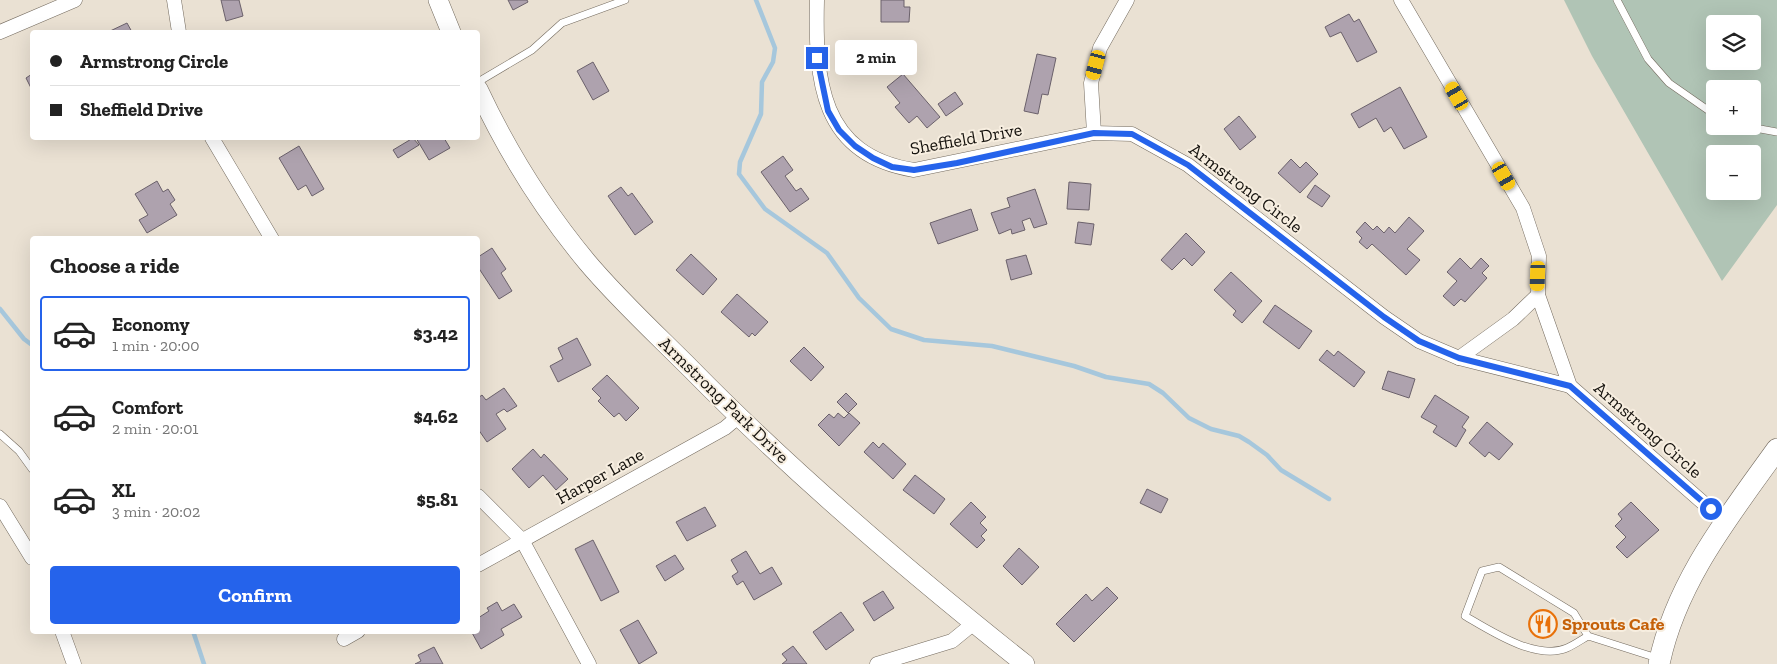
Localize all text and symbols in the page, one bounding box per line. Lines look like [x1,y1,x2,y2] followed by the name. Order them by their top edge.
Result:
[1706,15,1761,200] map controls
[1706,15,1761,70] button: layers
[834,40,917,76] callout: 2 min
[806,47,828,69] route end
[856,48,896,67] text: 2 min
[1084,49,1107,81] car
[80,50,228,73] text: Armstrong Circle
[1443,79,1470,113] car
[1706,80,1761,135] button: +
[80,98,203,121] text: Sheffield Drive
[908,118,1024,160] street label: Sheffield Drive
[1185,138,1307,238] street label: Armstrong Circle
[1706,145,1761,200] button: −
[1490,159,1517,193] car
[50,252,180,279] text: Choose a ride
[1529,261,1546,291] car
[52,311,97,356] icon: car
[112,313,190,336] text: Economy
[413,322,458,345] text: $3.42
[654,332,794,468] street label: Armstrong Park Drive
[112,336,200,355] text: 1 min · 20:00
[1589,377,1707,483] street label: Armstrong Circle
[52,394,97,439] icon: car
[112,396,183,419] text: Comfort
[413,405,458,428] text: $4.62
[112,419,199,438] text: 2 min · 20:01
[552,443,648,509] street label: Harper Lane
[52,477,97,522] icon: car
[112,479,135,502] text: XL
[417,488,458,511] text: $5.81
[1700,498,1722,520] route start
[112,502,200,521] text: 3 min · 20:02
[50,566,460,624] button: Confirm
[1528,609,1558,639] restaurant icon: Sprouts Cafe
[1562,613,1665,635] place label: Sprouts Cafe

